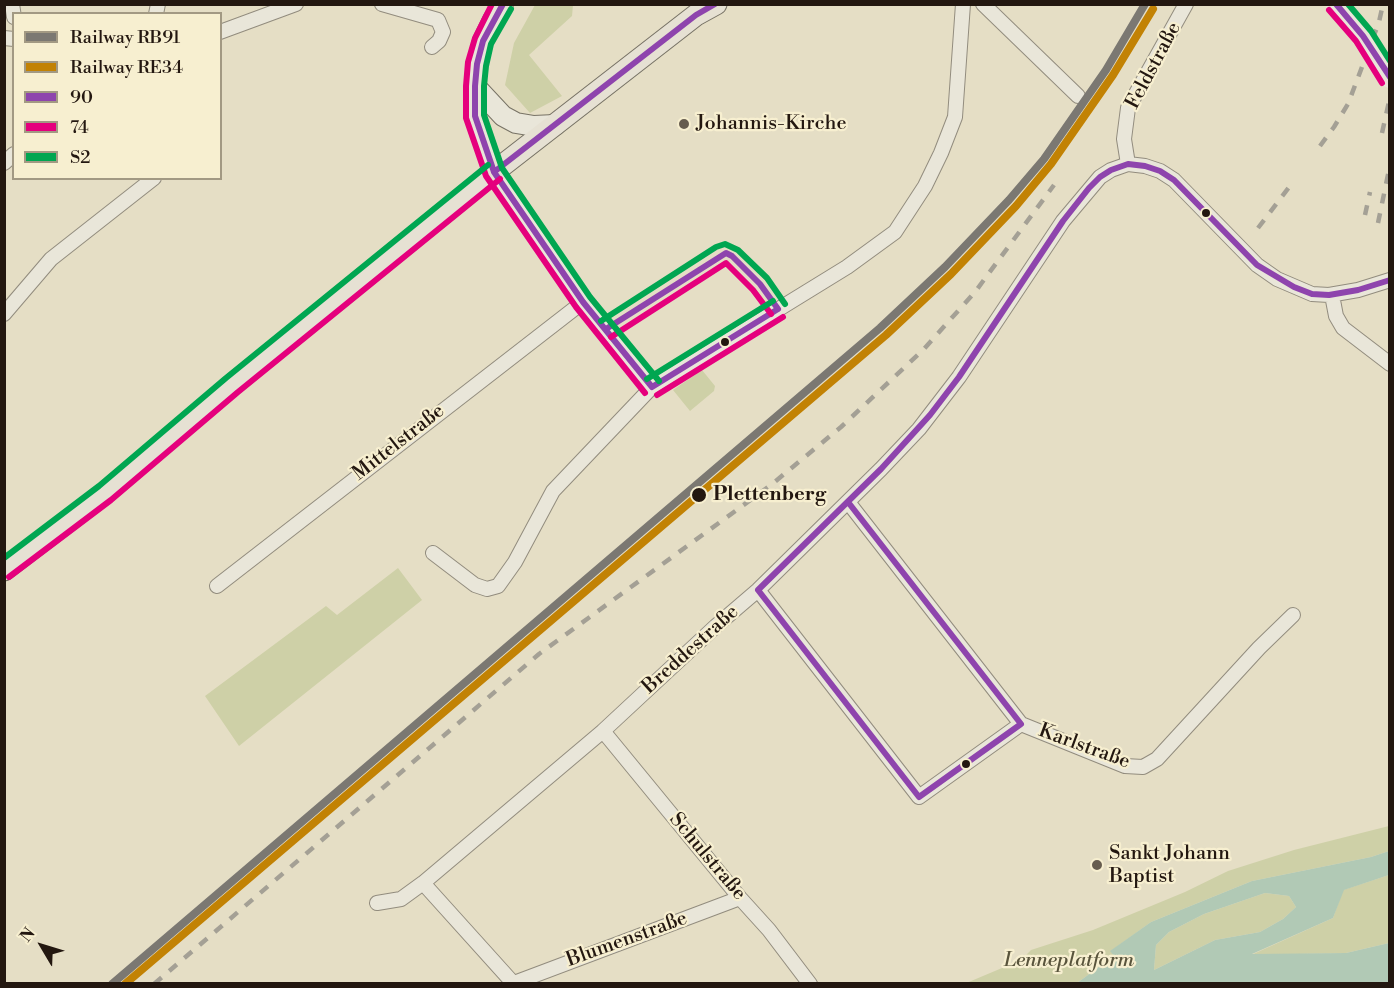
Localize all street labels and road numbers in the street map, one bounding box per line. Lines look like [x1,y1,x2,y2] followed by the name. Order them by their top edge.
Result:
[1121,18,1187,114] street label: Feldstraße
[348,400,450,486] street label: Mittelstraße
[638,600,744,700] street label: Breddestraße
[1035,719,1133,775] street label: Karlstraße
[664,808,750,906] street label: Schulstraße
[563,907,691,973] street label: Blumenstraße

